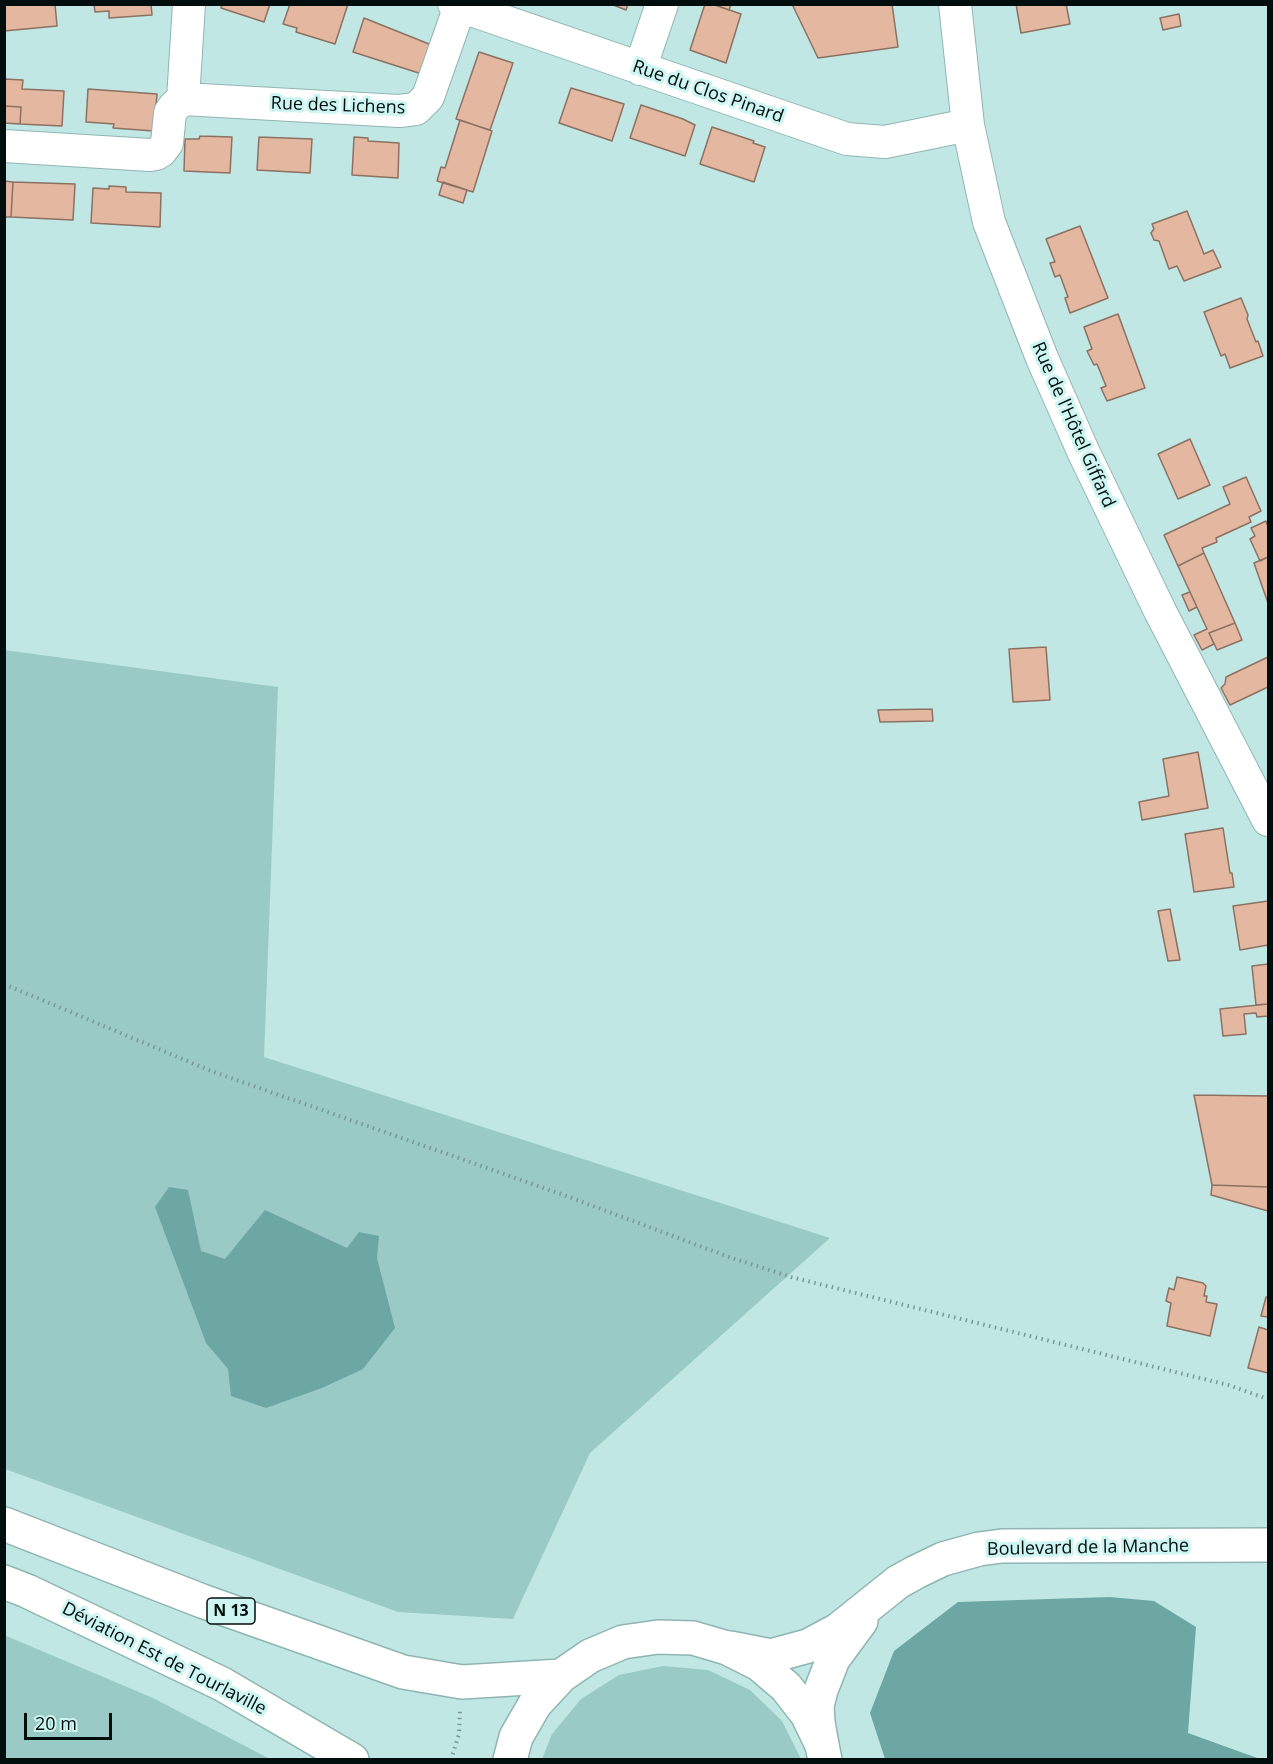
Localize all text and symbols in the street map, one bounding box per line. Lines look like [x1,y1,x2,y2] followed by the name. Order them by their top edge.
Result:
[630,56,786,128] street label: Rue du Clos Pinard
[270,93,406,119] street label: Rue des Lichens
[1027,339,1119,511] street label: Rue de l'Hôtel Giffard
[987,1535,1189,1561] street label: Boulevard de la Manche
[58,1598,270,1720] street label: Déviation Est de Tourlaville
[207,1598,255,1624] road number: N 13
[27,1701,116,1739] scale bar
[35,1711,77,1735] text: 20 m

